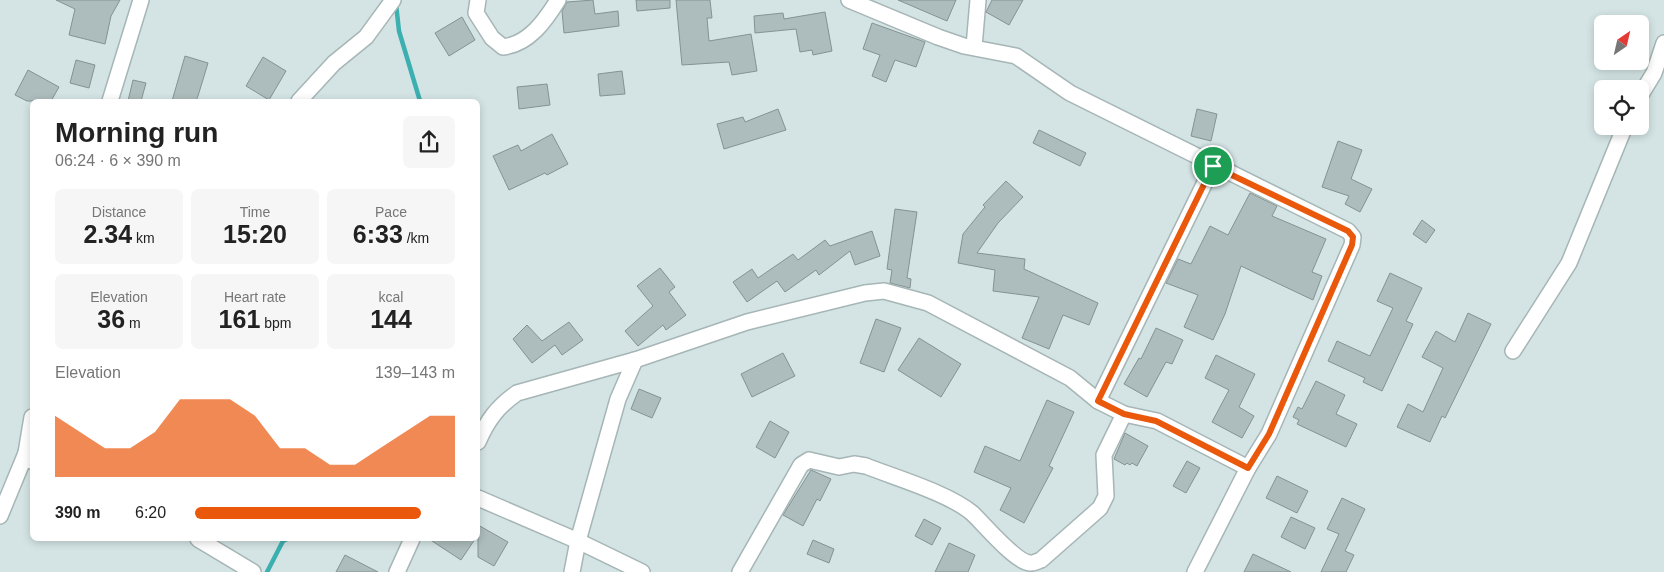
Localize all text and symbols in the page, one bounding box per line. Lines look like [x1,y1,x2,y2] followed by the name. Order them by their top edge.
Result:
[1594,15,1649,70] north arrow
[1594,15,1649,135] map controls
[1594,80,1649,135] button: locate
[403,116,455,168] button: share
[55,117,218,148] text: Morning run
[1192,145,1234,187] pin
[55,152,181,169] text: 06:24 · 6 × 390 m
[1199,152,1227,180] icon: arrive
[92,204,146,220] text: Distance
[240,204,270,220] text: Time
[375,204,407,220] text: Pace
[83,220,132,248] text: 2.34
[223,220,287,248] text: 15:20
[353,220,403,248] text: 6:33
[132,230,155,246] text: km
[403,230,429,246] text: /km
[90,289,148,305] text: Elevation
[224,289,286,305] text: Heart rate
[379,289,403,305] text: kcal
[97,305,125,333] text: 36
[219,305,260,333] text: 161
[370,305,412,333] text: 144
[125,315,141,331] text: m
[260,315,291,331] text: bpm
[55,364,121,381] text: Elevation
[375,364,455,381] text: 139–143 m
[55,504,100,521] text: 390 m
[135,504,166,521] text: 6:20

